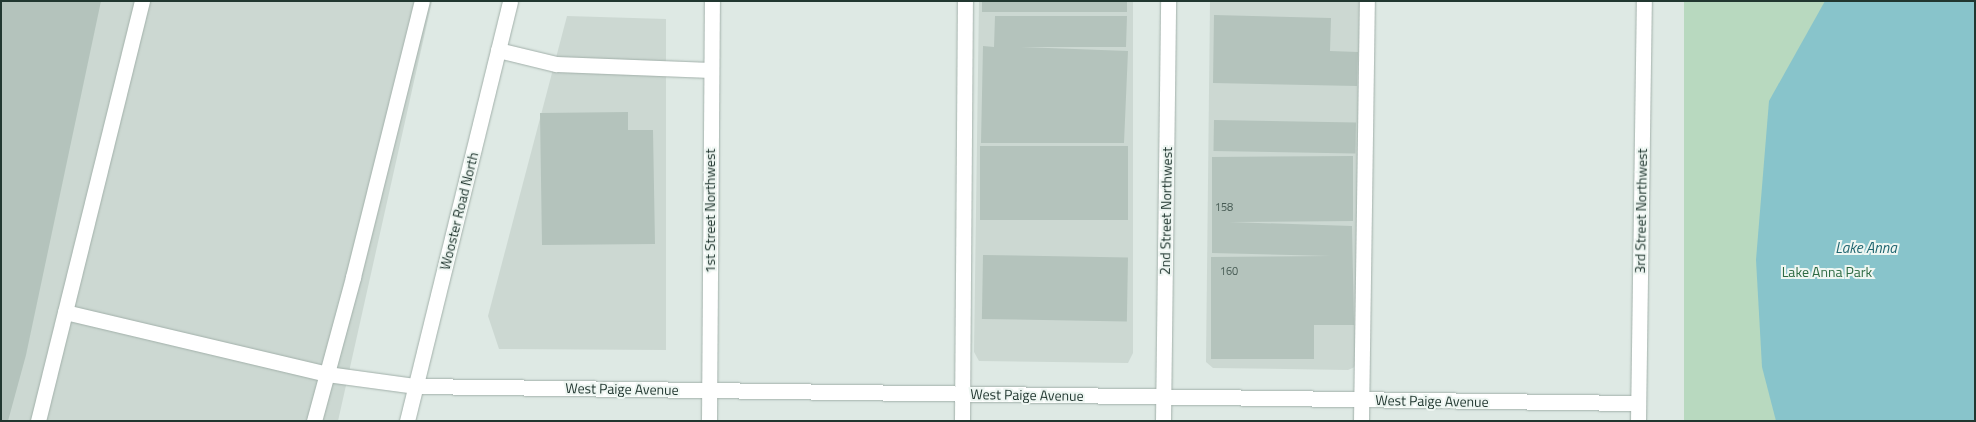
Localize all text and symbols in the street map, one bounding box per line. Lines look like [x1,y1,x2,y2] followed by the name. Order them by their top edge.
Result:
[1156,147,1176,275] street label: 2nd Street Northwest
[1632,148,1650,274] street label: 3rd Street Northwest
[702,149,718,273] street label: 1st Street Northwest
[436,150,482,272] street label: Wooster Road North
[1215,200,1233,214] house number: 158
[1835,239,1897,257] water label: Lake Anna
[1220,264,1238,278] house number: 160
[1782,264,1872,280] park label: Lake Anna Park
[565,380,679,398] street label: West Paige Avenue
[970,386,1084,404] street label: West Paige Avenue
[1375,392,1489,410] street label: West Paige Avenue

